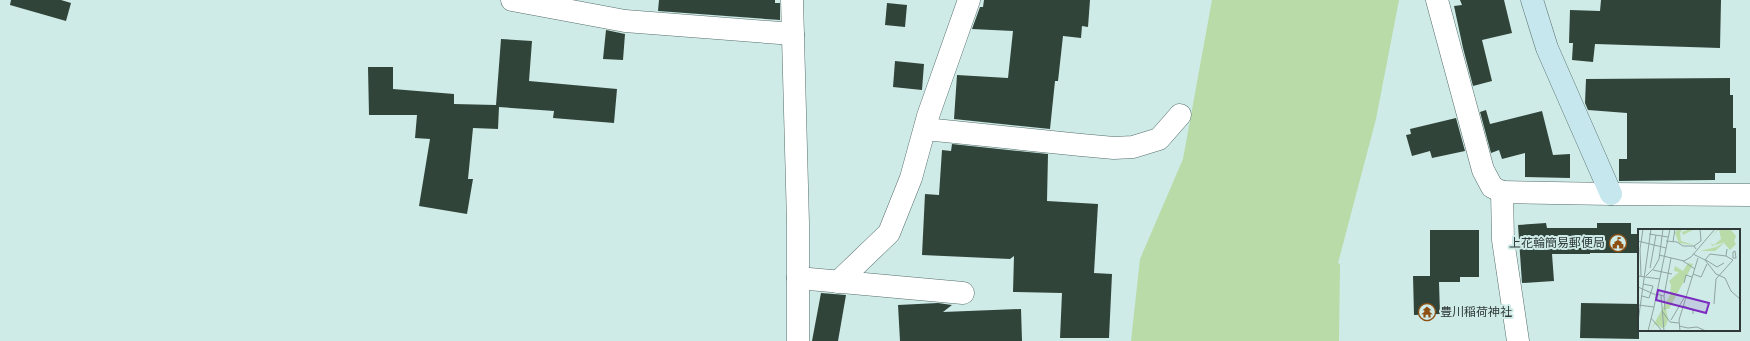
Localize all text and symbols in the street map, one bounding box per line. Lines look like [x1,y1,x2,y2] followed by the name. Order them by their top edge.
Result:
[1638,229,1740,331] inset map
[1608,233,1628,253] public building icon: 上花輪簡易郵便局
[1509,236,1605,250] place label: 上花輪簡易郵便局
[1417,302,1437,322] temple icon: 豊川稲荷神社
[1440,305,1512,319] place label: 豊川稲荷神社

